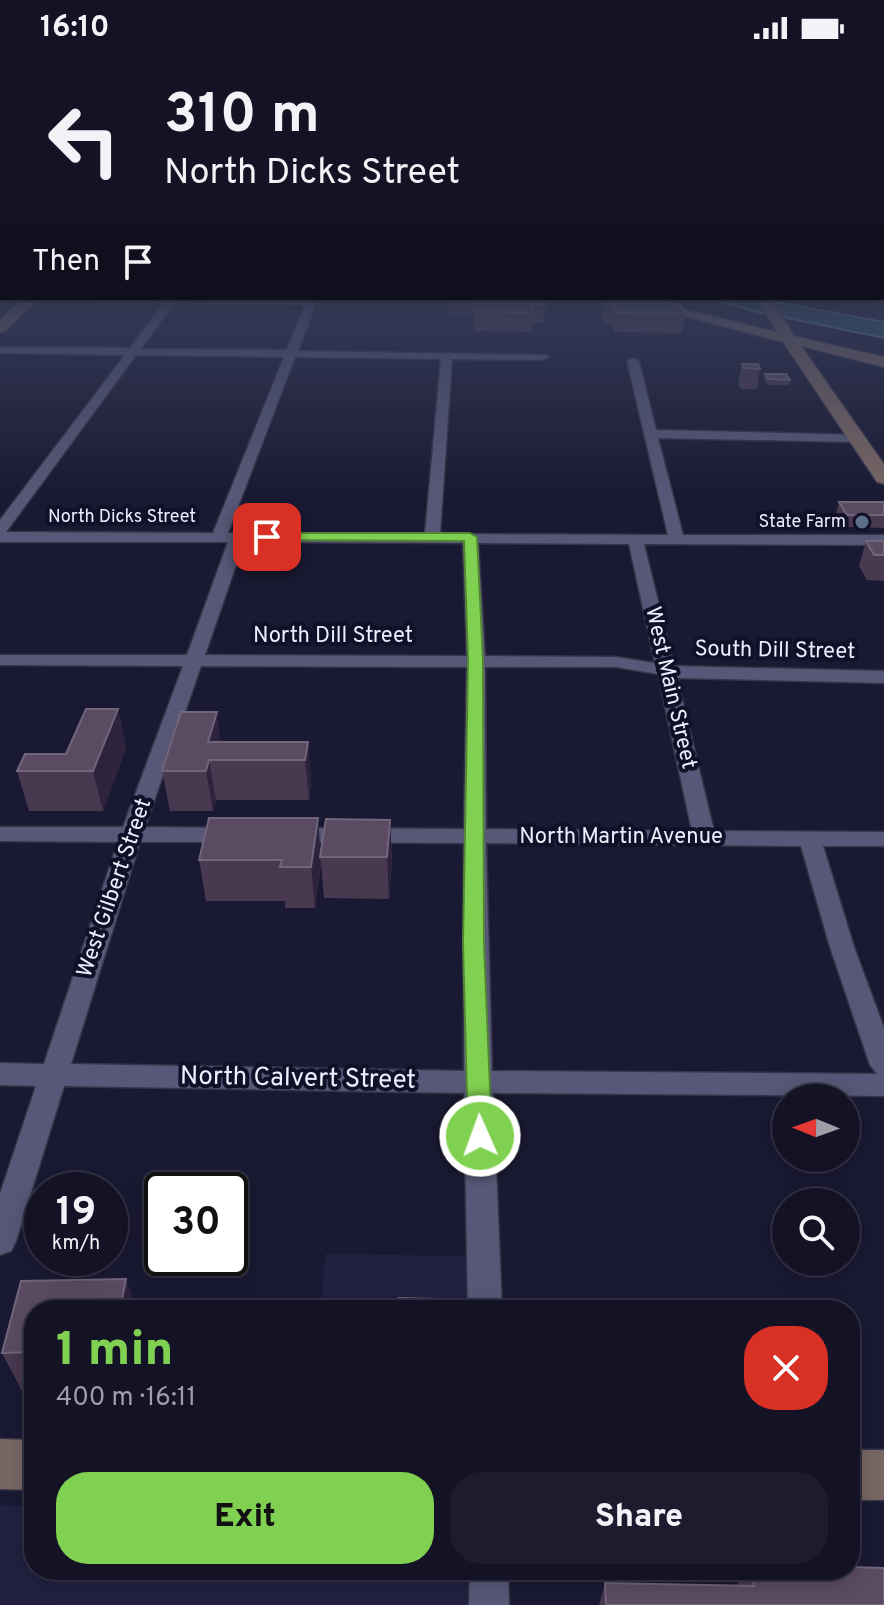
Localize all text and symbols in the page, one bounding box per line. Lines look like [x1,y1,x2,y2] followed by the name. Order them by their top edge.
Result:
[40,10,109,47] text: 16:10
[164,82,320,152] text: 310 m
[32,88,136,192] icon: left
[164,151,460,197] text: North Dicks Street
[116,240,160,284] icon: arrive
[32,244,100,281] text: Then
[233,503,301,571] pin
[48,506,196,529] street label: North Dicks Street
[759,511,846,534] place label: State Farm
[853,513,871,531] marker: State Farm
[245,515,289,559] icon: arrive
[638,604,702,772] street label: West Main Street
[253,623,413,650] street label: North Dill Street
[694,636,856,666] street label: South Dill Street
[72,795,158,981] street label: West Gilbert Street
[519,824,723,851] street label: North Martin Avenue
[180,1060,416,1098] street label: North Calvert Street
[772,1084,860,1172] north arrow
[772,1084,860,1276] map controls
[438,1094,522,1178] position arrow
[144,1172,248,1276] speed limit sign: 30
[772,1188,860,1276] button: search
[56,1189,96,1239] text: 19
[52,1231,100,1257] text: km/h
[56,1322,173,1382] text: 1 min
[744,1326,828,1410] button: close
[56,1382,196,1415] text: 400 m · 16:11
[56,1472,434,1564] button: Exit
[450,1472,828,1564] button: Share

